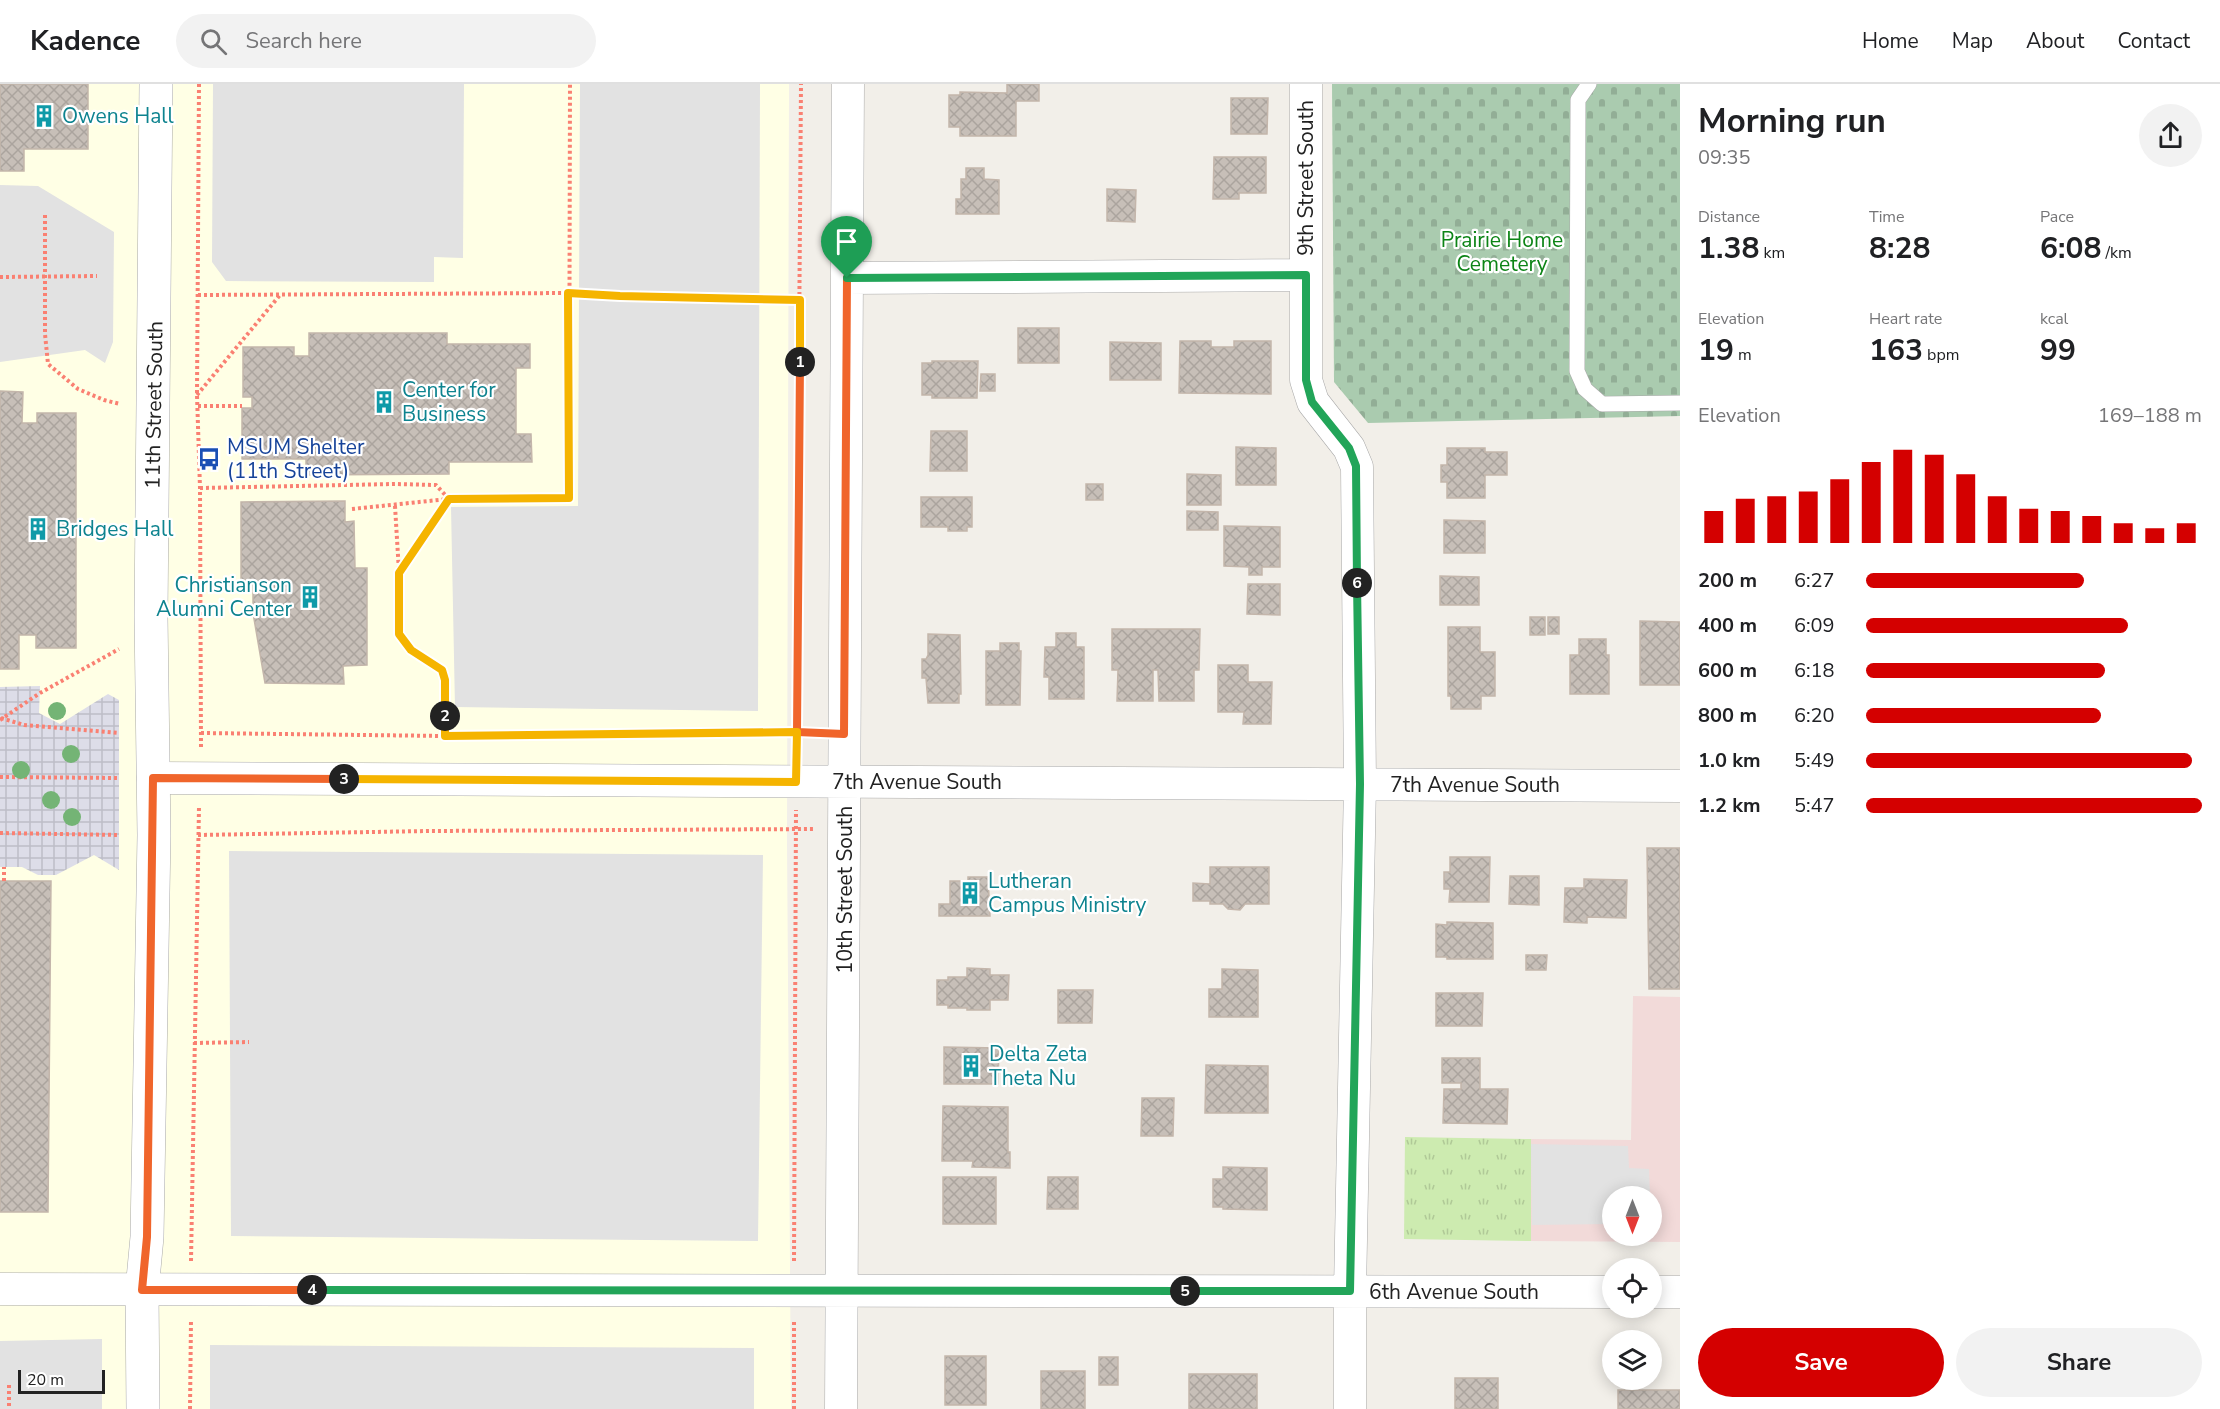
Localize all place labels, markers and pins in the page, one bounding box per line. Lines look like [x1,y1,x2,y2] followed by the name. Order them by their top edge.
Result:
[62,102,175,130] place label: Owens Hall
[31,103,57,129] building icon: Owens Hall
[821,216,872,278] pin
[785,347,815,377] pin: 1
[402,376,496,428] place label: Center for Business
[371,389,397,415] building icon: Center for Business
[227,433,365,485] place label: MSUM Shelter (11th Street)
[196,446,222,472] bus stop icon: MSUM Shelter (11th Street)
[56,515,174,543] place label: Bridges Hall
[25,516,51,542] building icon: Bridges Hall
[1342,568,1372,598] pin: 6
[156,571,292,623] place label: Christianson Alumni Center
[297,584,323,610] building icon: Christianson Alumni Center
[430,701,460,731] pin: 2
[329,764,359,794] pin: 3
[988,867,1147,919] place label: Lutheran Campus Ministry
[957,880,983,906] building icon: Lutheran Campus Ministry
[989,1040,1087,1092] place label: Delta Zeta Theta Nu
[958,1053,984,1079] building icon: Delta Zeta Theta Nu
[297,1275,327,1305] pin: 4
[1170,1276,1200,1306] pin: 5

